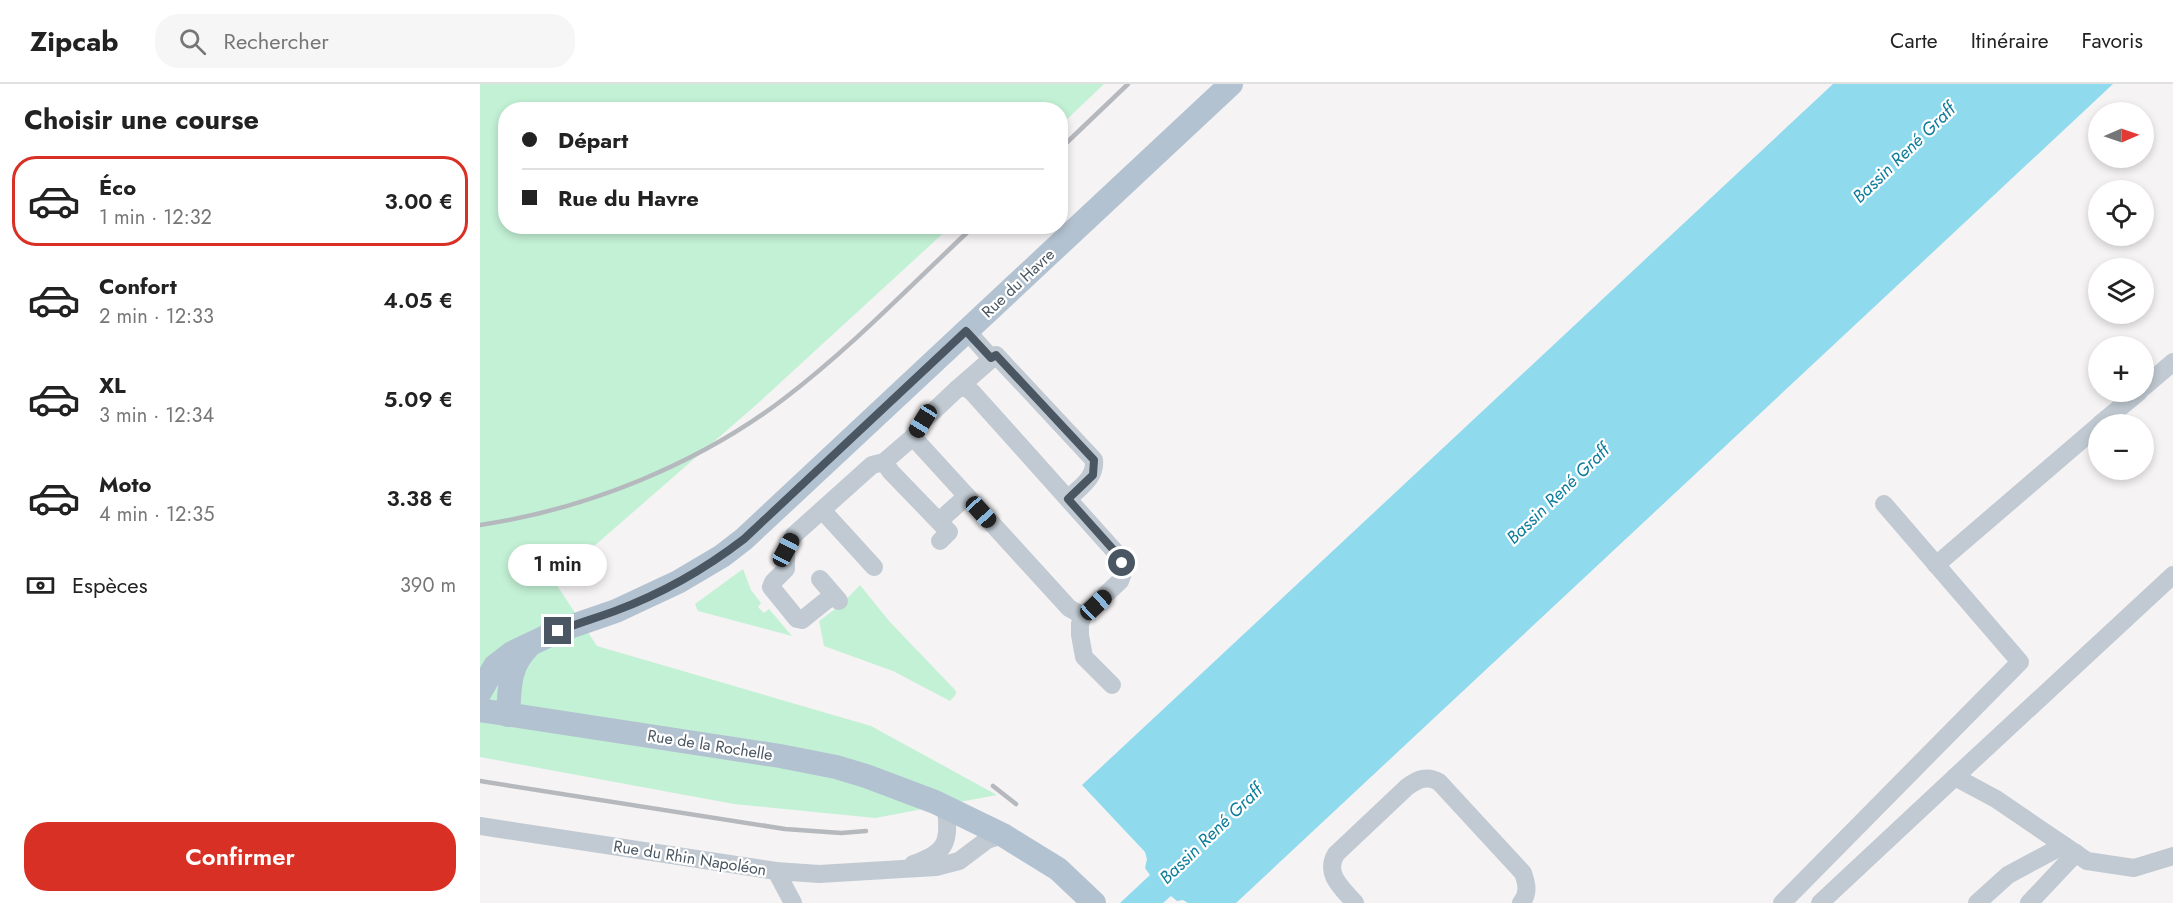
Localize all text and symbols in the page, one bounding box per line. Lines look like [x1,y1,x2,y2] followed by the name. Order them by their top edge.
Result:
[155,14,575,68] search box
[30,21,119,62] text: Zipcab
[176,25,209,58] icon: search
[224,25,329,57] text: Rechercher
[1890,26,1938,56] text: Carte
[1971,26,2049,56] text: Itinéraire
[2082,26,2143,56] text: Favoris
[1847,95,1964,209] water label: Bassin René Graff
[24,100,259,139] text: Choisir une course
[2088,102,2154,168] north arrow
[2088,102,2154,480] map controls
[558,124,628,156] text: Départ
[99,171,136,203] text: Éco
[27,174,81,228] icon: car
[2088,180,2154,246] button: locate
[558,182,699,214] text: Rue du Havre
[384,185,453,217] text: 3.00 €
[99,203,212,232] text: 1 min · 12:32
[976,243,1060,323] street label: Rue du Havre
[2088,258,2154,324] button: layers
[99,270,177,302] text: Confort
[27,273,81,327] icon: car
[383,284,453,316] text: 4.05 €
[99,302,214,331] text: 2 min · 12:33
[2088,336,2154,402] button: +
[99,369,126,401] text: XL
[27,372,81,426] icon: car
[384,383,453,415] text: 5.09 €
[99,401,214,430] text: 3 min · 12:34
[906,401,940,441] car
[2088,414,2154,480] button: −
[1501,436,1618,550] water label: Bassin René Graff
[99,468,152,500] text: Moto
[27,471,81,525] icon: car
[386,482,453,514] text: 3.38 €
[962,493,1000,531] car
[99,500,215,529] text: 4 min · 12:35
[770,530,802,570] car
[508,544,608,586] callout: 1 min
[1108,549,1135,576] route start
[533,550,582,579] text: 1 min
[24,569,57,602] icon: cash
[72,569,148,601] text: Espèces
[400,571,456,600] text: 390 m
[1077,586,1115,624] car
[544,617,571,644] route end
[646,724,774,766] street label: Rue de la Rochelle
[1154,776,1271,890] water label: Bassin René Graff
[24,822,456,891] button: Confirmer
[612,835,768,881] street label: Rue du Rhin Napoléon

